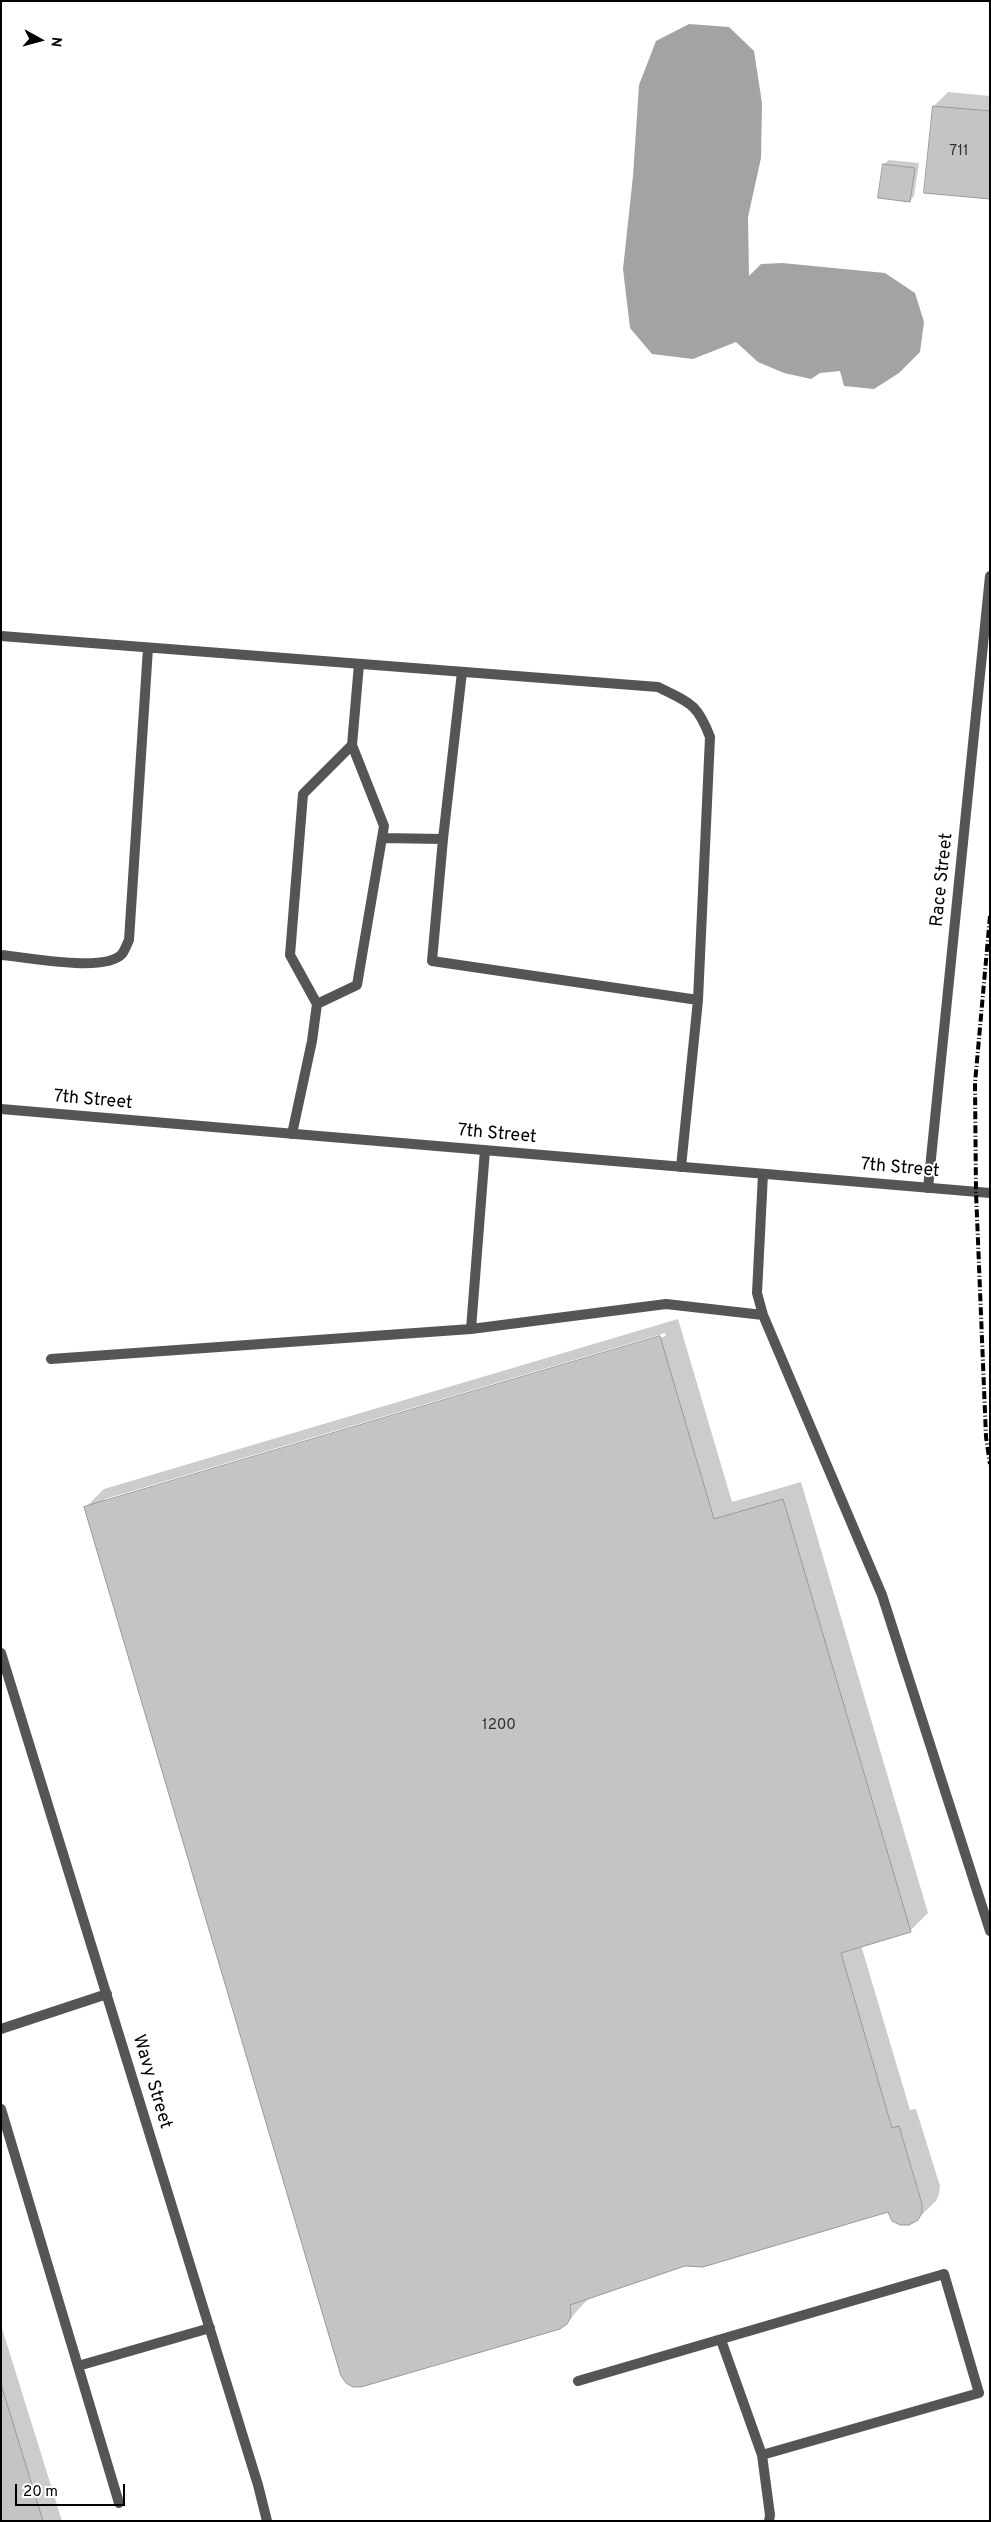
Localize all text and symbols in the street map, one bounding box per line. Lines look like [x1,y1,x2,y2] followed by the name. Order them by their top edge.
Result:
[15,15,65,65] north arrow
[46,36,64,48] text: N
[949,143,969,161] house number: 711
[927,832,959,928] street label: Race Street
[53,1087,133,1115] street label: 7th Street
[457,1121,537,1149] street label: 7th Street
[860,1155,940,1183] street label: 7th Street
[482,1717,516,1735] house number: 1200
[126,2032,176,2132] street label: Wavy Street
[18,2474,128,2506] scale bar
[23,2483,58,2502] text: 20 m

